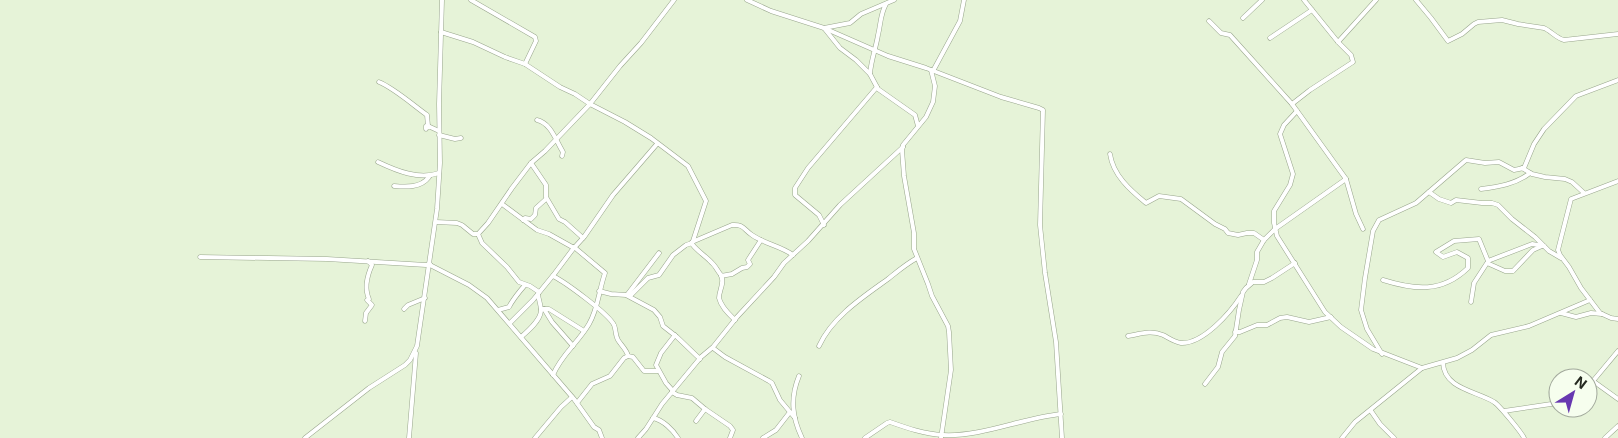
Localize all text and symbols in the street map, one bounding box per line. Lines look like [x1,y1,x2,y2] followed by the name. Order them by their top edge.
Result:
[1548,368,1598,418] north arrow
[1572,372,1591,392] text: N

